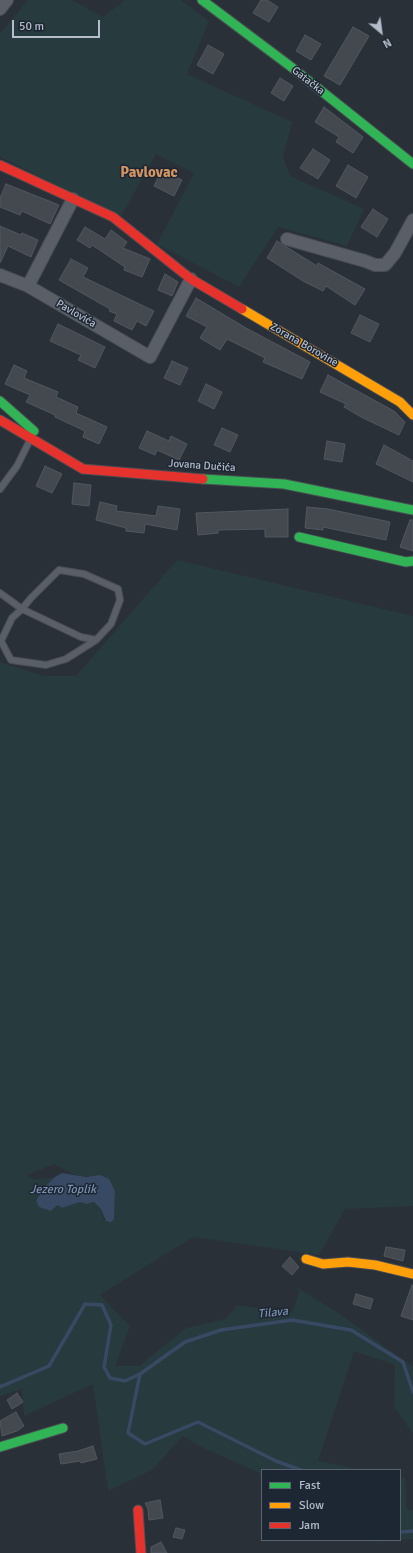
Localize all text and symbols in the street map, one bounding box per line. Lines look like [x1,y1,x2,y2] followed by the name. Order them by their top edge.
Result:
[14,12,102,38] scale bar
[361,12,401,52] north arrow
[19,19,44,34] text: 50 m
[381,35,394,50] text: N
[289,64,327,98] street label: Gatačka
[120,164,178,182] district label: Pavlovac
[54,297,98,331] street label: Pavlovića
[268,320,340,370] street label: Zorana Borovine
[168,457,236,475] street label: Jovana Dučića
[30,1183,96,1197] water label: Jezero Toplik
[257,1304,289,1322] water label: Tilava
[261,1469,401,1541] legend
[299,1478,320,1493] text: Fast
[299,1498,324,1513] text: Slow
[299,1518,320,1533] text: Jam

